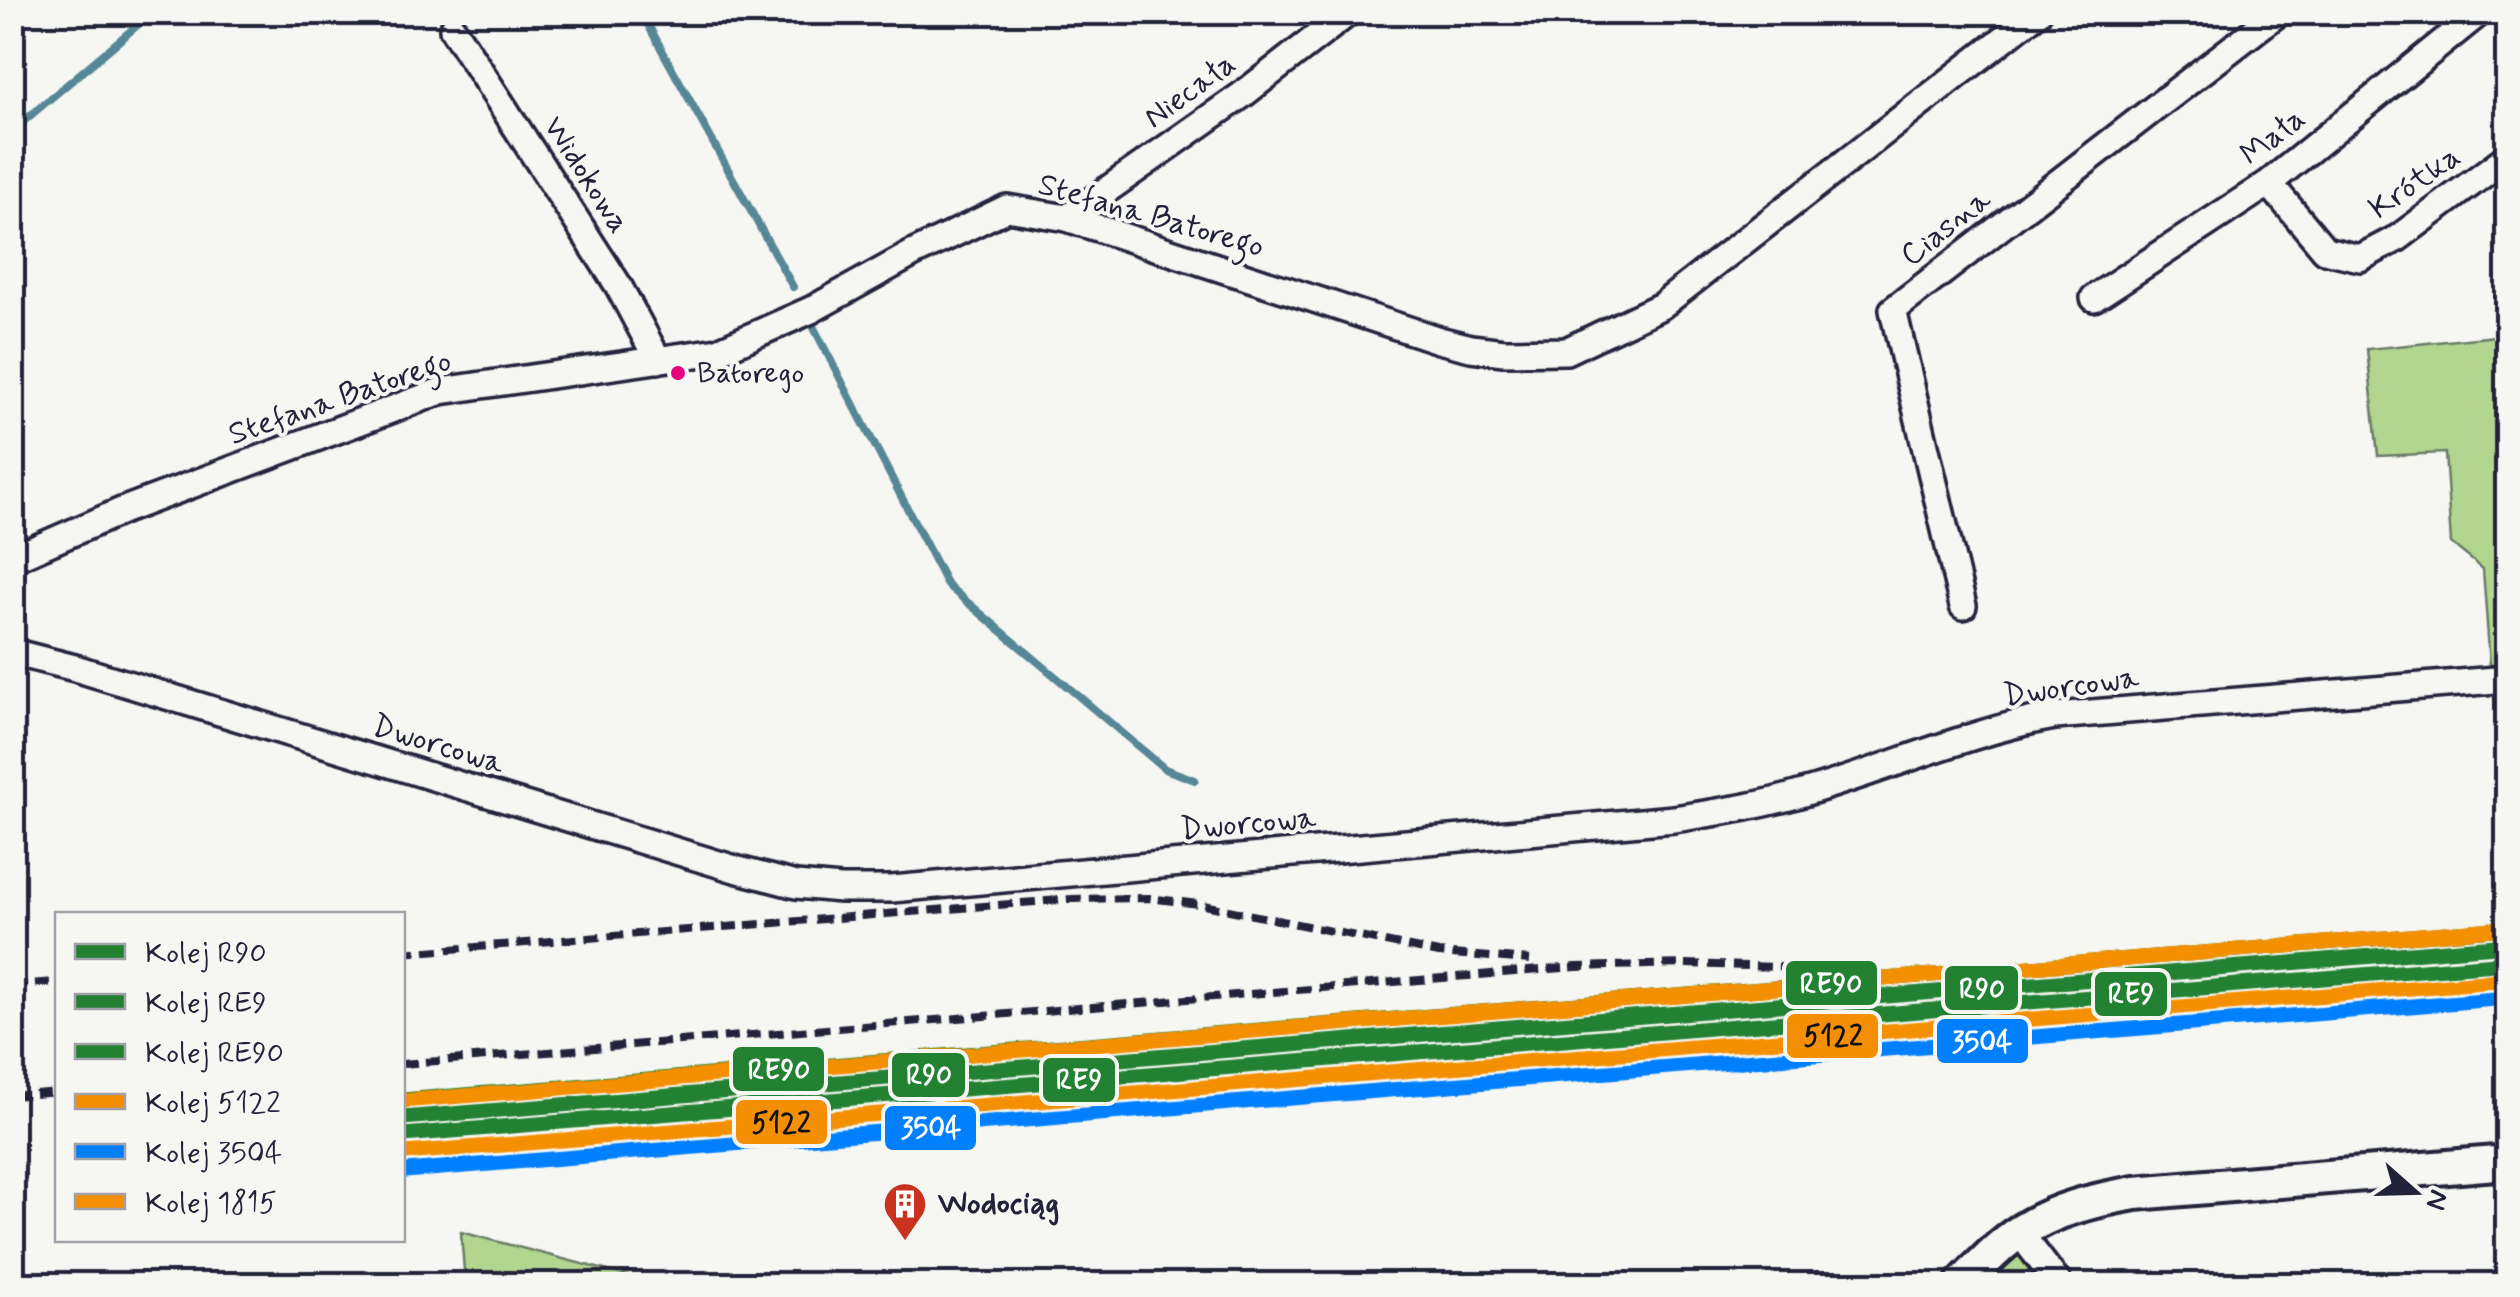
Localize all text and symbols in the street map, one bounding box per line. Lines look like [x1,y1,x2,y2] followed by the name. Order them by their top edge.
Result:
[1135,43,1245,139] street label: Niecała
[2232,98,2314,176] street label: Mała
[533,108,639,242] street label: Widokowa
[2361,136,2469,230] street label: Krótka
[1032,164,1269,271] street label: Stefana Batorego
[1892,179,2001,277] street label: Ciasna
[223,340,458,459] street label: Stefana Batorego
[697,354,804,393] place label: Batorego
[668,363,688,383] marker: Batorego
[2001,657,2142,717] street label: Dworcowa
[367,705,510,785] street label: Dworcowa
[1178,797,1318,851] street label: Dworcowa
[55,912,405,1242] legend
[145,934,267,973] text: Kolej R90
[1784,959,1879,1007] line badge: RE90
[1943,964,2020,1012] line badge: R90
[1800,967,1862,1004] text: RE90
[2093,970,2169,1018] line badge: RE9
[1959,972,2005,1009] text: R90
[2108,977,2154,1014] text: RE9
[145,984,267,1023] text: Kolej RE9
[1785,1012,1880,1060] line badge: 5122
[1935,1017,2030,1065] line badge: 3504
[1803,1019,1863,1056] text: 5122
[1952,1025,2013,1062] text: 3504
[145,1034,284,1073] text: Kolej RE90
[731,1045,826,1093] line badge: RE90
[890,1051,967,1099] line badge: R90
[748,1053,810,1090] text: RE90
[1041,1056,1117,1104] line badge: RE9
[906,1058,952,1095] text: R90
[1056,1063,1102,1100] text: RE9
[145,1084,281,1123] text: Kolej 5122
[734,1098,829,1146] line badge: 5122
[883,1104,978,1152] line badge: 3504
[751,1106,811,1143] text: 5122
[901,1111,962,1148] text: 3504
[145,1134,282,1173] text: Kolej 3504
[2365,1142,2465,1242] north arrow
[882,1181,928,1242] building icon: Wodociąg
[938,1183,1059,1226] place label: Wodociąg
[145,1184,277,1223] text: Kolej 1815
[2416,1185,2457,1215] text: N

